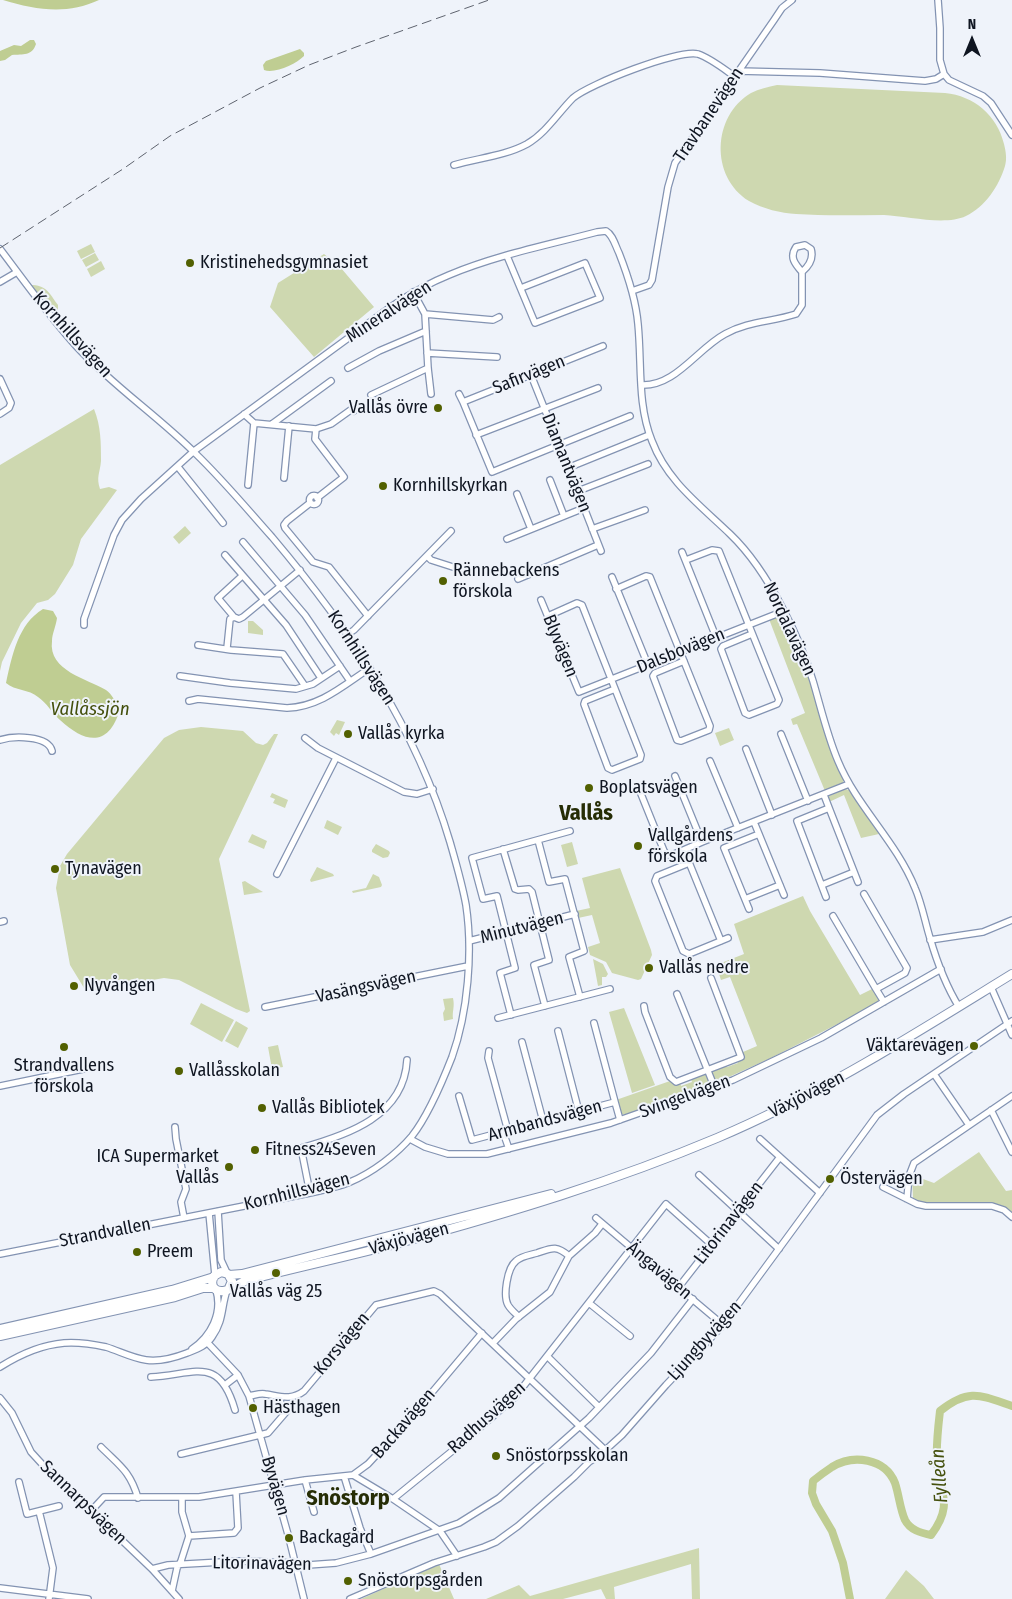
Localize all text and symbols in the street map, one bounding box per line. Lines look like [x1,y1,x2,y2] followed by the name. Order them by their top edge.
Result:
[947,15,997,65] north arrow
[968,16,976,33] text: N
[669,64,749,166] street label: Travbanevägen
[200,252,368,274] place label: Kristinehedsgymnasiet
[184,257,196,269] marker: Kristinehedsgymnasiet
[342,276,436,348] street label: Mineralvägen
[28,287,116,383] street label: Kornhillsvägen
[490,351,568,399] street label: Safirvägen
[349,397,428,419] place label: Vallås övre
[432,402,444,414] marker: Vallås övre
[536,410,596,516] street label: Diamantvägen
[393,475,508,497] place label: Kornhillskyrkan
[377,480,389,492] marker: Kornhillskyrkan
[453,560,560,602] place label: Rännebackens förskola
[437,575,449,587] marker: Rännebackens förskola
[758,579,820,679] street label: Nordalavägen
[322,607,400,709] street label: Kornhillsvägen
[538,612,582,680] street label: Blyvägen
[634,624,728,678] street label: Dalsbovägen
[50,699,130,721] water label: Vallåssjön
[358,723,445,745] place label: Vallås kyrka
[342,728,354,740] marker: Vallås kyrka
[599,777,698,799] place label: Boplatsvägen
[583,782,595,794] marker: Boplatsvägen
[559,801,613,827] district label: Vallås
[648,825,733,868] place label: Vallgårdens förskola
[632,840,644,852] marker: Vallgårdens förskola
[65,858,142,880] place label: Tynavägen
[49,863,61,875] marker: Tynavägen
[478,907,566,949] street label: Minutvägen
[659,957,749,979] place label: Vallås nedre
[643,962,655,974] marker: Vallås nedre
[314,966,418,1008] street label: Vasängsvägen
[84,975,156,997] place label: Nyvången
[68,980,80,992] marker: Nyvången
[866,1035,964,1057] place label: Väktarevägen
[968,1040,980,1052] marker: Väktarevägen
[58,1041,70,1053] marker: Strandvallens förskola
[14,1055,114,1098] place label: Strandvallens förskola
[189,1060,280,1082] place label: Vallåsskolan
[173,1065,185,1077] marker: Vallåsskolan
[766,1067,848,1123] street label: Växjövägen
[636,1071,734,1123] street label: Svingelvägen
[486,1095,604,1147] street label: Armbandsvägen
[272,1097,385,1119] place label: Vallås Bibliotek
[256,1102,268,1114] marker: Vallås Bibliotek
[265,1139,376,1161] place label: Fitness24Seven
[249,1144,261,1156] marker: Fitness24Seven
[96,1146,219,1188] place label: ICA Supermarket Vallås
[223,1161,235,1173] marker: ICA Supermarket Vallås
[242,1168,352,1216] street label: Kornhillsvägen
[840,1168,923,1190] place label: Östervägen
[824,1173,836,1185] marker: Östervägen
[690,1177,768,1269] street label: Litorinavägen
[57,1214,153,1252] street label: Strandvallen
[367,1218,451,1260] street label: Växjövägen
[622,1237,696,1305] street label: Ängavägen
[147,1241,193,1263] place label: Preem
[131,1246,143,1258] marker: Preem
[270,1267,282,1279] marker: Vallås väg 25
[230,1281,322,1303] place label: Vallås väg 25
[663,1297,747,1385] street label: Ljungbyvägen
[310,1308,374,1380] street label: Korsvägen
[444,1377,530,1459] street label: Radhusvägen
[368,1384,440,1464] street label: Backavägen
[263,1397,341,1419] place label: Hästhagen
[247,1402,259,1414] marker: Hästhagen
[506,1445,628,1467] place label: Snöstorpsskolan
[927,1448,953,1504] water label: Fylleån
[490,1450,502,1462] marker: Snöstorpsskolan
[256,1454,294,1518] street label: Byvägen
[35,1456,131,1550] street label: Sannarpsvägen
[306,1486,390,1512] district label: Snöstorp
[299,1527,374,1549] place label: Backagård
[283,1532,295,1544] marker: Backagård
[212,1552,312,1576] street label: Litorinavägen
[358,1570,483,1592] place label: Snöstorpsgården
[342,1575,354,1587] marker: Snöstorpsgården

